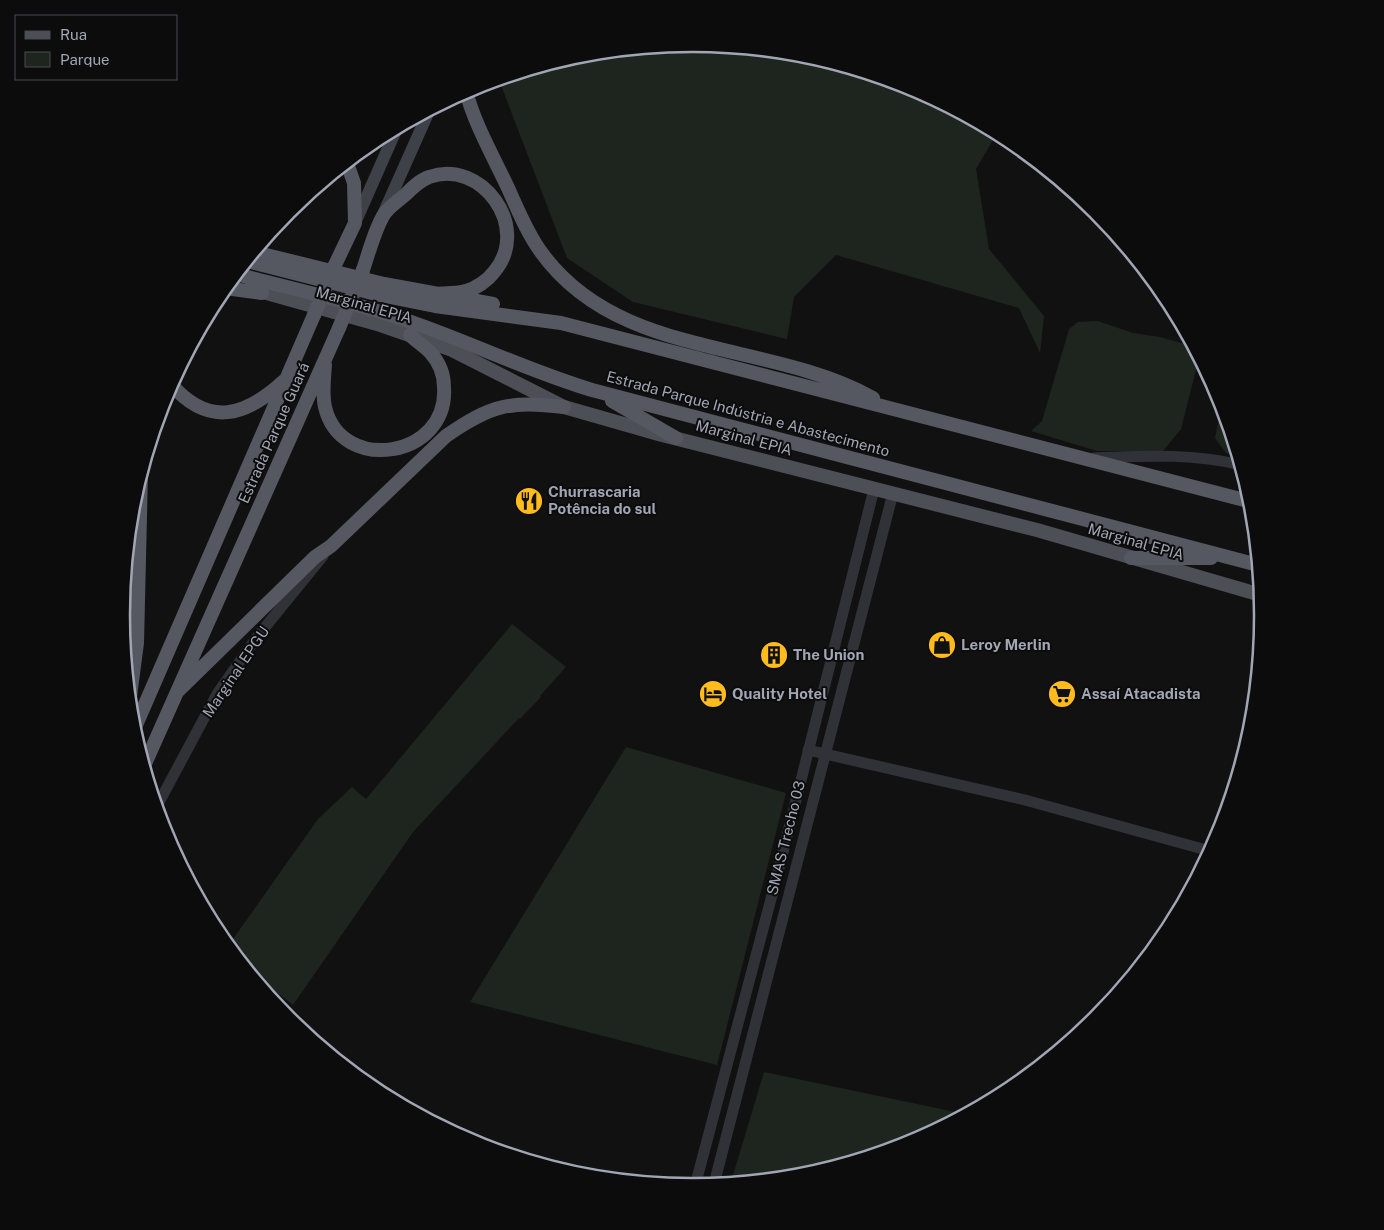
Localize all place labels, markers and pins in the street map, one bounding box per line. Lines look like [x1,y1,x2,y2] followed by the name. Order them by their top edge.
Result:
[548,483,656,517] place label: Churrascaria Potência do sul
[514,486,544,516] restaurant icon: Churrascaria Potência do sul
[927,630,957,660] shop icon: Leroy Merlin
[961,636,1051,653] place label: Leroy Merlin
[759,640,789,670] building icon: The Union
[793,646,865,663] place label: The Union
[698,679,728,709] hotel icon: Quality Hotel
[1047,679,1077,709] supermarket icon: Assaí Atacadista
[732,685,827,702] place label: Quality Hotel
[1081,685,1201,702] place label: Assaí Atacadista

